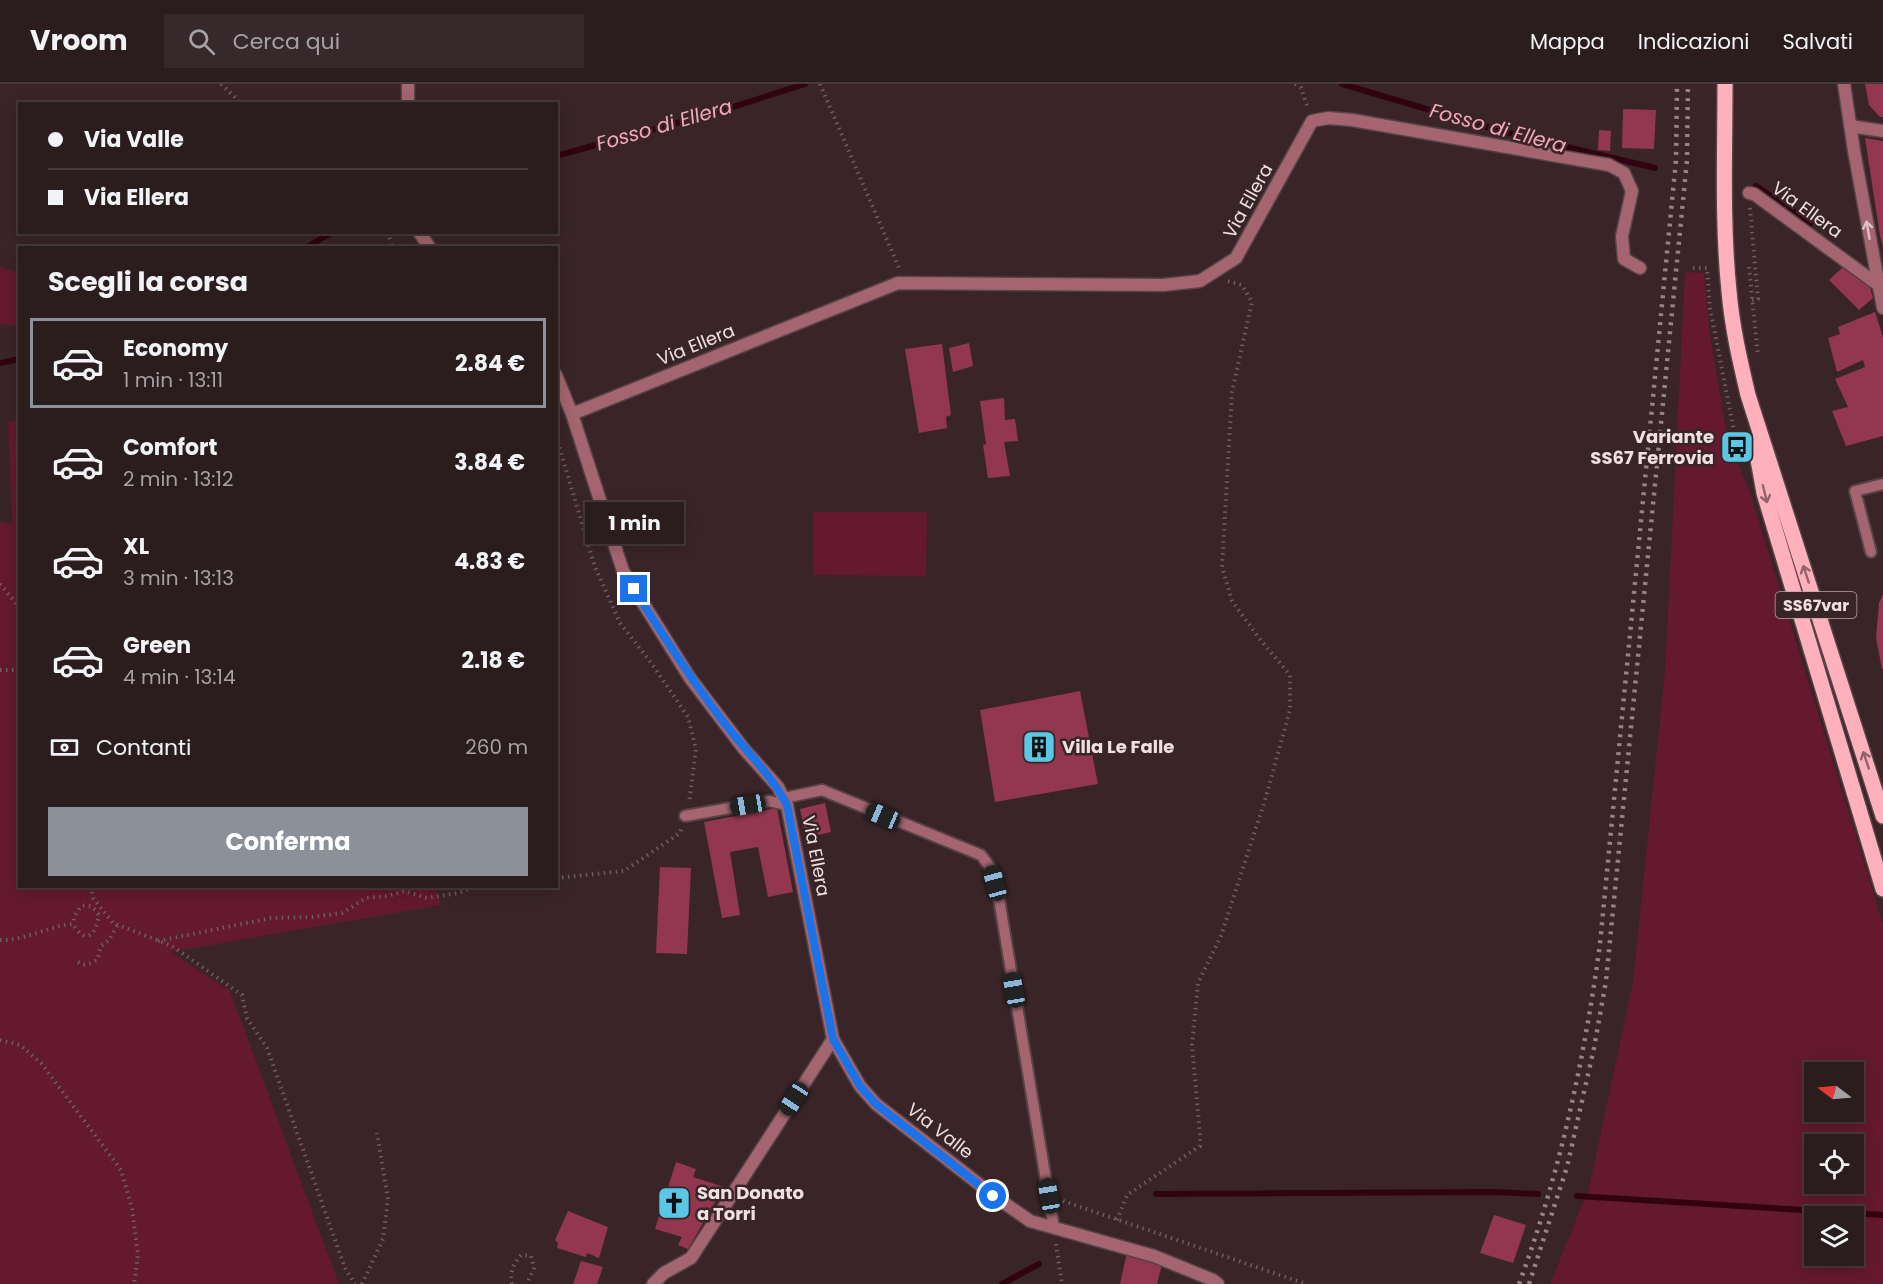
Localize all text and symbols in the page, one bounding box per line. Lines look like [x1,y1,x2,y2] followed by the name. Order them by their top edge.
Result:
[164,14,584,68] search box
[30,21,128,60] text: Vroom
[185,25,218,58] icon: search
[233,26,340,57] text: Cerca qui
[1530,27,1605,56] text: Mappa
[1638,27,1750,56] text: Indicazioni
[1783,27,1853,56] text: Salvati
[593,92,735,158] water label: Fosso di Ellera
[1427,96,1569,160] water label: Fosso di Ellera
[84,124,184,155] text: Via Valle
[1217,159,1278,243] street label: Via Ellera
[1767,175,1848,244] street label: Via Ellera
[84,182,189,213] text: Via Ellera
[1862,221,1873,240] one-way arrow
[48,263,248,300] text: Scegli la corsa
[653,318,738,371] street label: Via Ellera
[123,333,228,364] text: Economy
[51,336,105,390] icon: car
[455,348,525,379] text: 2.84 €
[123,366,223,394] text: 1 min · 13:11
[1590,424,1714,470] place label: Variante SS67 Ferrovia
[1719,429,1755,465] bus stop icon: Variante SS67 Ferrovia
[123,432,217,463] text: Comfort
[51,435,105,489] icon: car
[454,447,525,478] text: 3.84 €
[123,465,233,493] text: 2 min · 13:12
[1760,485,1772,504] one-way arrow
[584,502,684,544] callout: 1 min
[608,509,661,537] text: 1 min
[123,531,149,562] text: XL
[51,534,105,588] icon: car
[454,546,525,577] text: 4.83 €
[123,564,234,592] text: 3 min · 13:13
[1800,565,1811,584] one-way arrow
[620,575,647,602] route end
[1776,592,1856,618] road number: SS67var
[123,630,191,661] text: Green
[51,633,105,687] icon: car
[462,645,525,676] text: 2.18 €
[123,663,236,691] text: 4 min · 13:14
[1021,729,1057,765] building icon: Villa Le Falle
[48,731,81,764] icon: cash
[96,732,192,763] text: Contanti
[465,733,528,761] text: 260 m
[1062,734,1174,759] place label: Villa Le Falle
[1860,751,1871,770] one-way arrow
[729,793,767,817] car
[863,801,903,831] car
[48,807,528,876] button: Conferma
[796,813,837,898] street label: Via Ellera
[982,863,1008,903] car
[1002,971,1026,1009] car
[1804,1062,1864,1122] north arrow
[1804,1062,1864,1266] map controls
[777,1079,811,1119] car
[902,1097,979,1164] street label: Via Valle
[1804,1134,1864,1194] button: locate
[1037,1177,1061,1215] car
[697,1180,804,1226] place label: San Donato a Torri
[979,1182,1006,1209] route start
[656,1185,692,1221] church icon: San Donato a Torri
[1804,1206,1864,1266] button: layers

